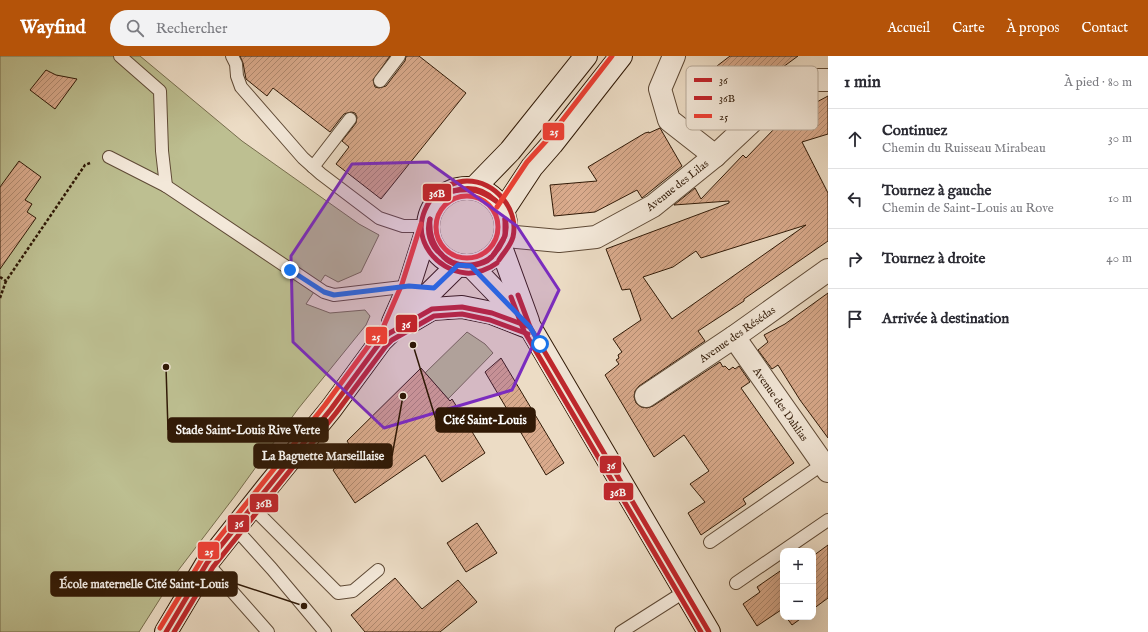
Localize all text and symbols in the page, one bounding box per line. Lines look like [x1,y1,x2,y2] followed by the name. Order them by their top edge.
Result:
[110,10,390,46] search box
[20,16,86,40] text: Wayfind
[124,17,146,39] icon: search
[156,19,227,38] text: Rechercher
[887,19,930,37] text: Accueil
[952,19,985,37] text: Carte
[1007,19,1059,37] text: À propos
[1081,19,1128,37] text: Contact
[686,66,818,130] legend
[844,72,881,93] text: 1 min
[719,74,728,88] text: 36
[1064,74,1132,91] text: À pied · 80 m
[719,92,735,106] text: 36B
[719,110,728,124] text: 25
[882,121,947,140] text: Continuez
[542,122,565,141] line badge: 25
[549,125,559,139] text: 25
[844,128,866,150] icon: ahead
[1108,130,1132,147] text: 30 m
[882,140,1046,157] text: Chemin du Ruisseau Mirabeau
[643,157,712,215] street label: Avenue des Lilas
[882,181,991,200] text: Tournez à gauche
[422,183,452,202] line badge: 36B
[429,187,446,201] text: 36B
[844,188,866,210] icon: left
[1108,190,1132,207] text: 10 m
[882,200,1054,217] text: Chemin de Saint-Louis au Rove
[844,248,866,270] icon: right
[882,249,985,268] text: Tournez à droite
[1106,250,1132,267] text: 40 m
[281,261,299,279] route end
[696,303,779,367] street label: Avenue des Résédas
[844,308,866,330] icon: arrive
[882,309,1009,328] text: Arrivée à destination
[395,314,418,333] line badge: 36
[402,318,412,332] text: 36
[365,326,388,345] line badge: 25
[371,330,381,344] text: 25
[531,335,549,353] route start
[749,364,811,444] street label: Avenue des Dahlias
[436,408,535,432] callout: Cité Saint-Louis
[443,413,527,428] text: Cité Saint-Louis
[168,418,328,442] callout: Stade Saint-Louis Rive Verte
[176,423,321,438] text: Stade Saint-Louis Rive Verte
[254,444,392,468] callout: La Baguette Marseillaise
[261,449,385,465] text: La Baguette Marseillaise
[599,455,622,474] line badge: 36
[607,459,617,473] text: 36
[603,482,634,501] line badge: 36B
[610,486,627,500] text: 36B
[249,493,279,513] line badge: 36B
[256,497,273,511] text: 36B
[227,514,250,533] line badge: 36
[235,517,245,531] text: 36
[197,541,220,560] line badge: 25
[204,545,214,559] text: 25
[780,548,816,620] map controls
[780,548,816,584] button: +
[51,572,237,596] callout: École maternelle Cité Saint-Louis
[59,576,230,592] text: École maternelle Cité Saint-Louis
[780,584,816,620] button: −

